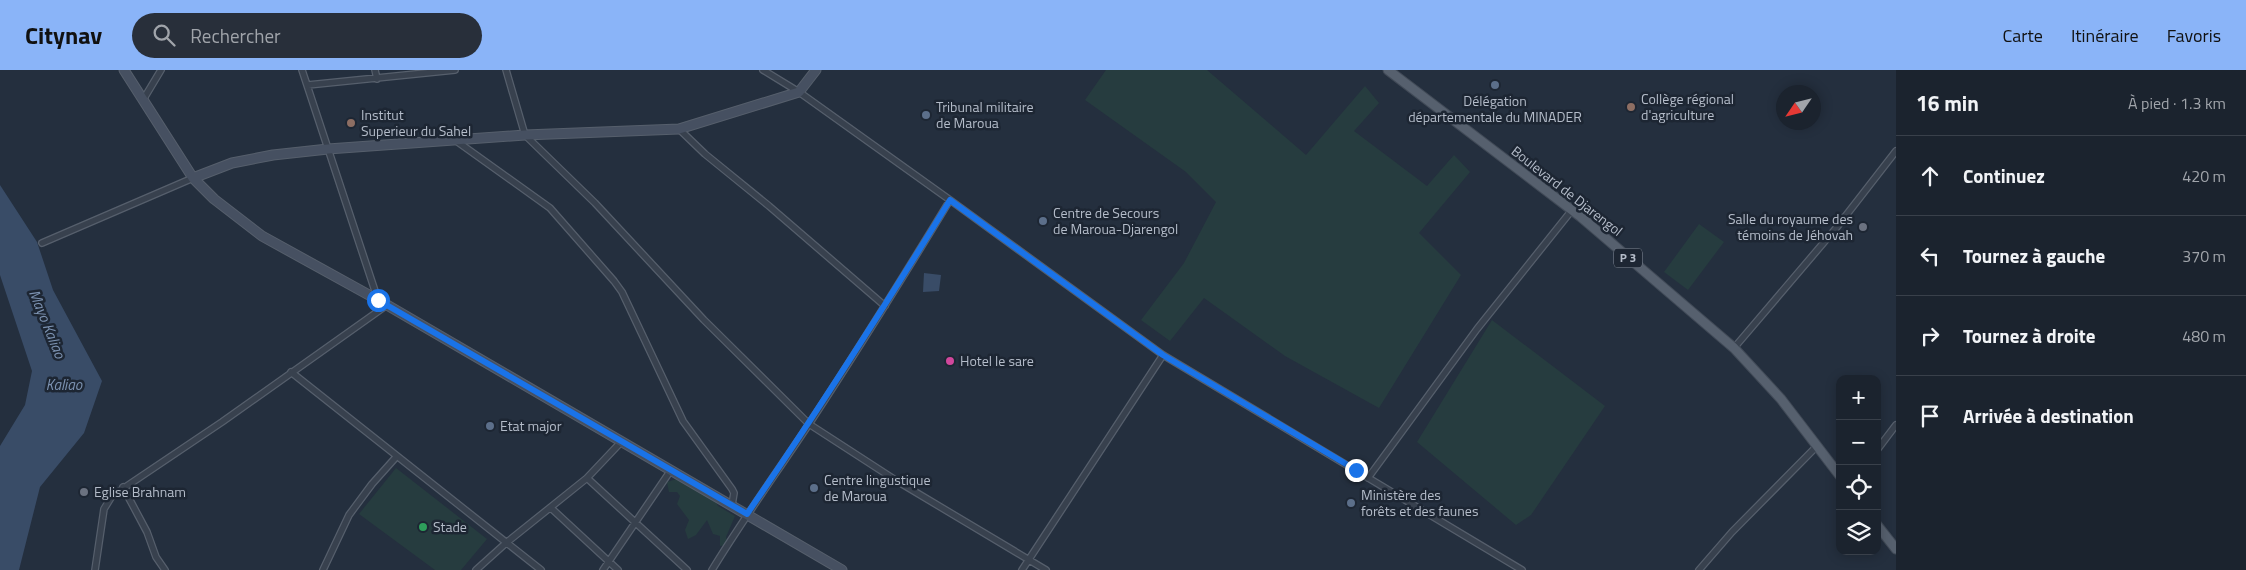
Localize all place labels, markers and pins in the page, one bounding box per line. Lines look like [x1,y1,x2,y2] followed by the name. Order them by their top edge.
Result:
[1489,79,1501,91] marker: Délégation départementale du MINADER
[1641,88,1734,125] place label: Collège régional d'agriculture
[1408,90,1582,127] place label: Délégation départementale du MINADER
[936,96,1034,133] place label: Tribunal militaire de Maroua
[1625,101,1637,113] marker: Collège régional d'agriculture
[361,104,471,141] place label: Institut Superieur du Sahel
[920,109,932,121] marker: Tribunal militaire de Maroua
[345,117,357,129] marker: Institut Superieur du Sahel
[1053,202,1178,239] place label: Centre de Secours de Maroua-Djarengol
[1728,208,1853,245] place label: Salle du royaume des témoins de Jéhovah
[1037,215,1049,227] marker: Centre de Secours de Maroua-Djarengol
[1857,221,1869,233] marker: Salle du royaume des témoins de Jéhovah
[960,350,1034,371] place label: Hotel le sare
[944,355,956,367] marker: Hotel le sare
[500,415,562,436] place label: Etat major
[484,420,496,432] marker: Etat major
[824,469,931,506] place label: Centre lingustique de Maroua
[94,481,186,502] place label: Eglise Brahnam
[808,482,820,494] marker: Centre lingustique de Maroua
[1361,484,1478,521] place label: Ministère des forêts et des faunes
[78,486,90,498] marker: Eglise Brahnam
[1345,497,1357,509] marker: Ministère des forêts et des faunes
[433,516,467,537] place label: Stade
[417,521,429,533] marker: Stade

